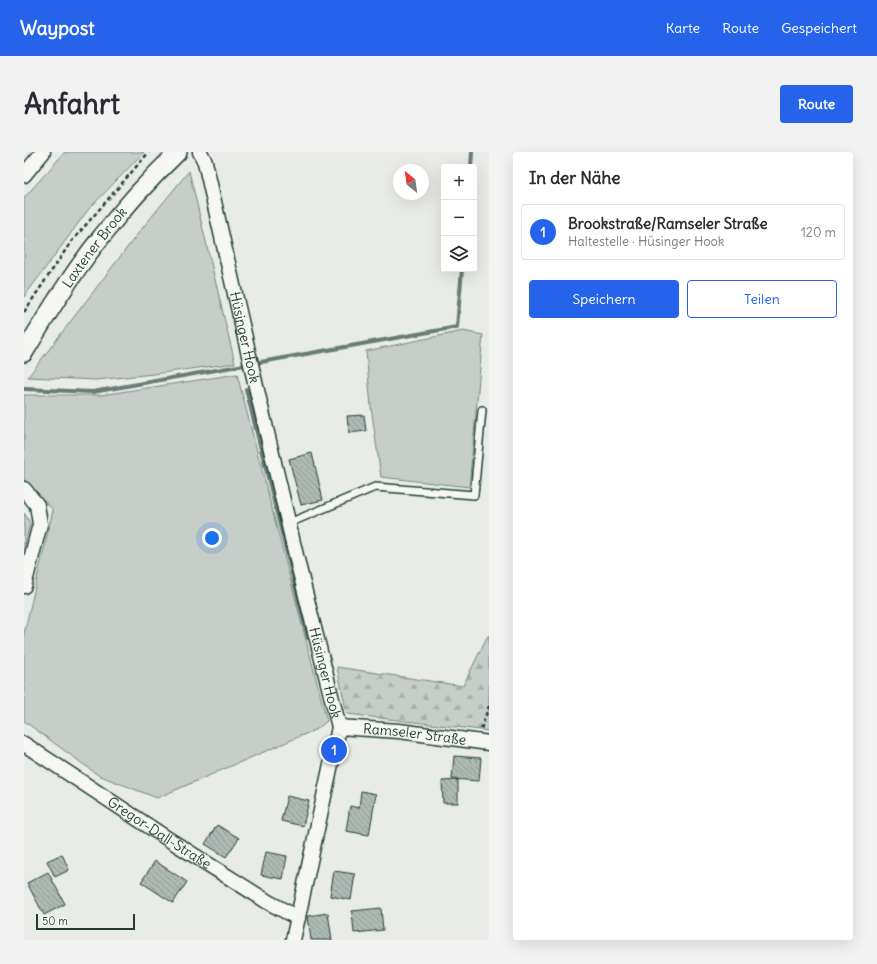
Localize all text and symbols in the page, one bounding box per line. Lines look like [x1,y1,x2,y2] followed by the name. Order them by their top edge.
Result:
[20,16,95,40] text: Waypost
[666,19,700,37] text: Karte
[722,19,759,37] text: Route
[781,19,857,37] text: Gespeichert
[780,85,853,123] button: Route
[24,86,120,122] text: Anfahrt
[393,164,429,200] north arrow
[441,164,477,272] map controls
[441,164,477,200] button: +
[529,167,621,189] text: In der Nähe
[441,200,477,236] button: −
[58,203,131,291] street label: Laxtener Brook
[568,214,768,233] text: Brookstraße/Ramseler Straße
[540,224,546,241] text: 1
[801,224,836,241] text: 120 m
[568,233,725,250] text: Haltestelle · Hüsinger Hook
[441,236,477,272] button: layers
[529,280,679,318] button: Speichern
[687,280,837,318] button: Teilen
[226,290,264,385] street label: Hüsinger Hook
[202,528,222,548] your location
[305,625,345,720] street label: Hüsinger Hook
[362,720,467,749] street label: Ramseler Straße
[321,735,347,765] pin: 1
[104,793,215,873] street label: Gregor-Dall-Straße
[36,912,135,931] scale bar
[42,914,68,928] text: 50 m

